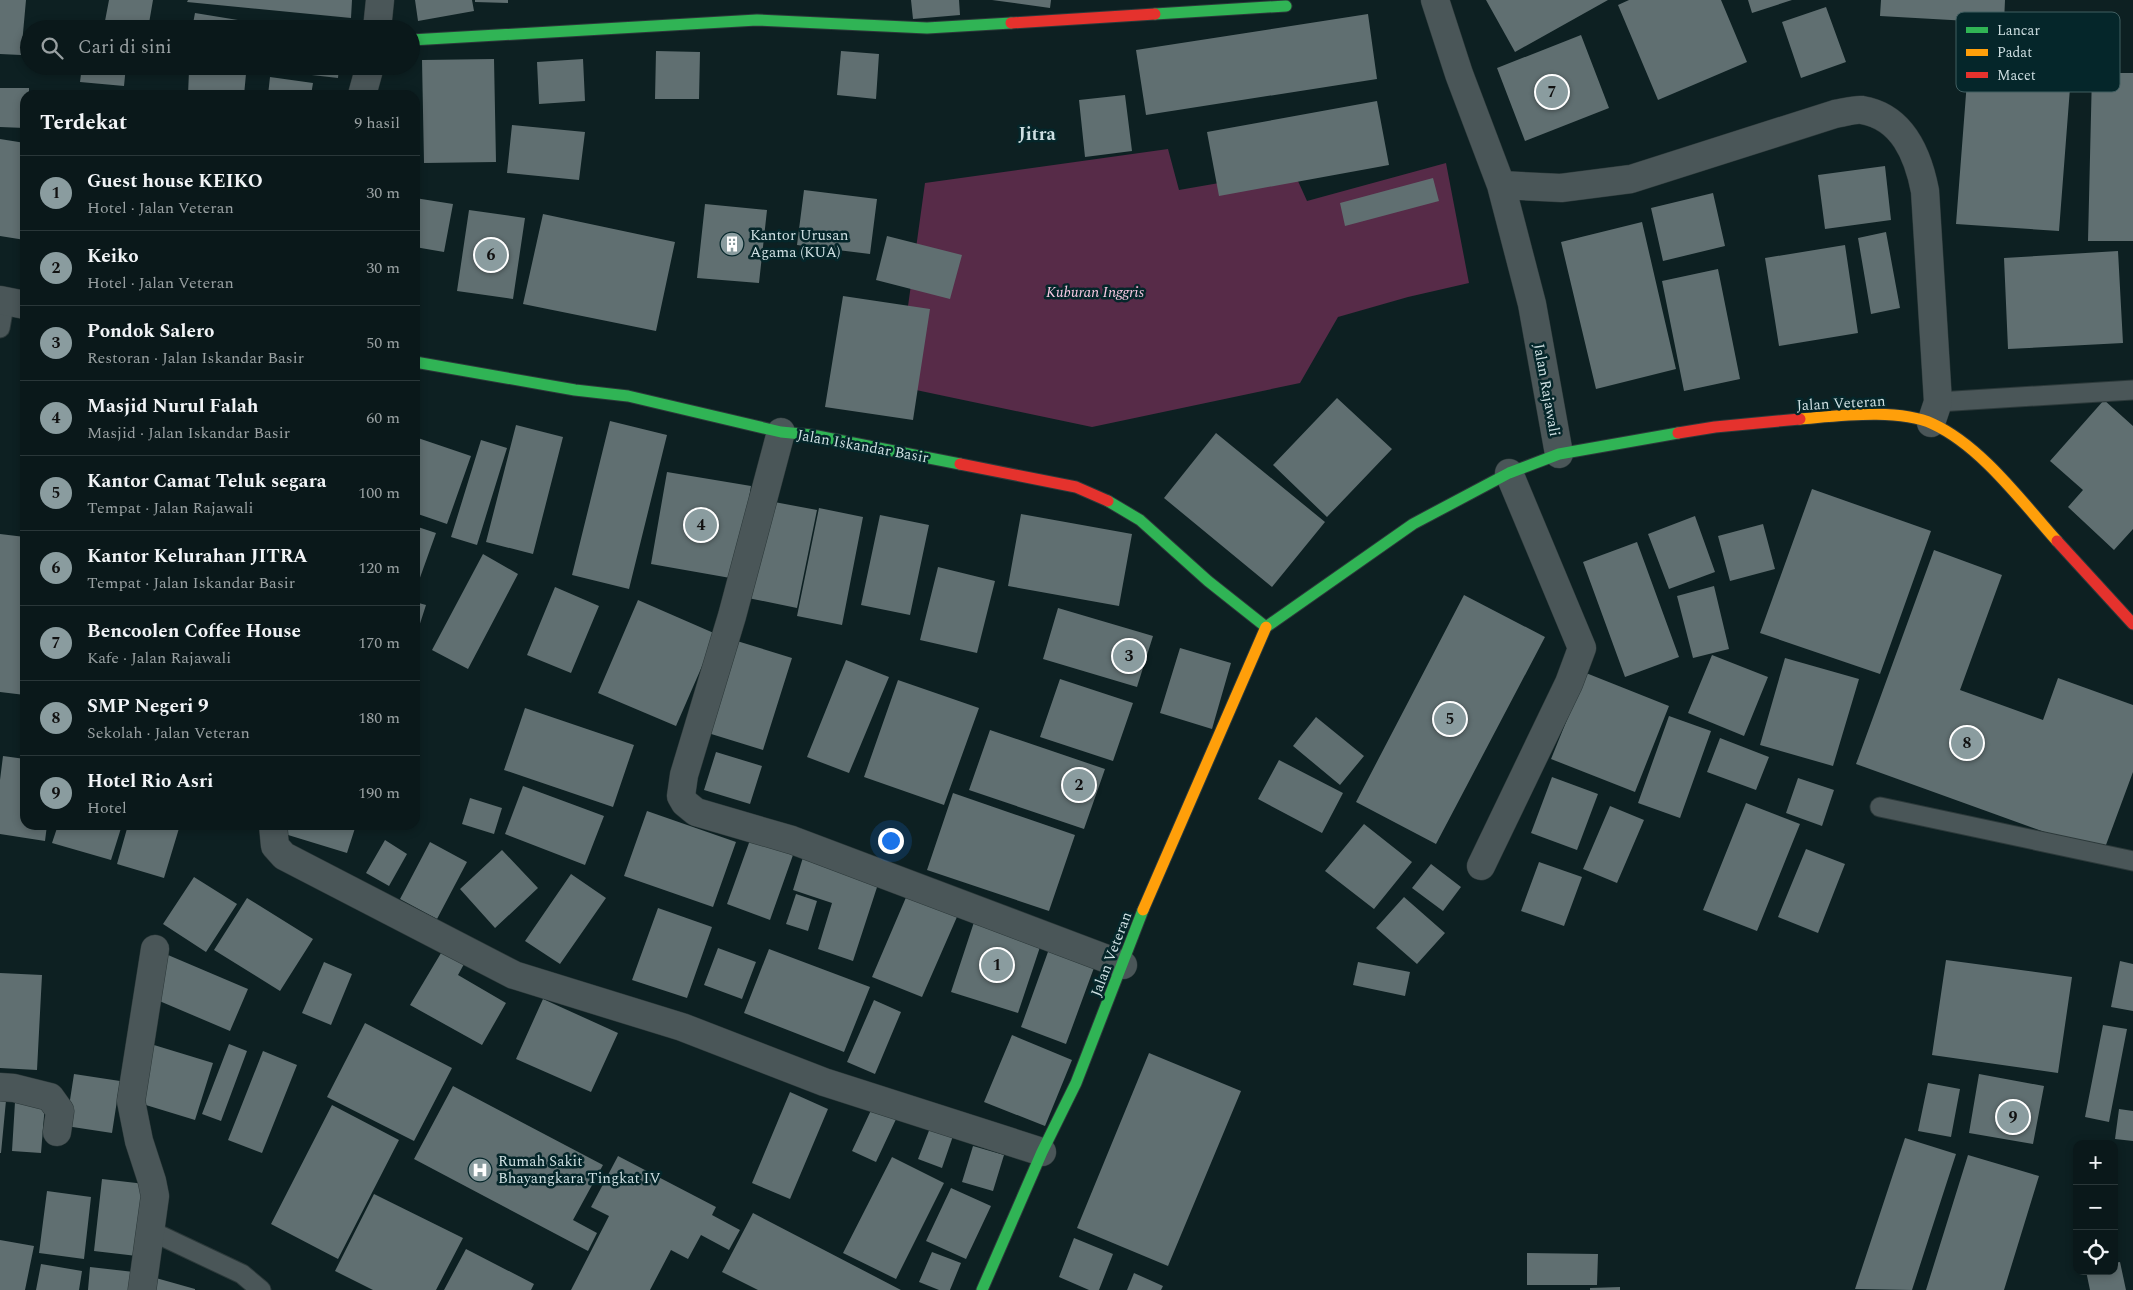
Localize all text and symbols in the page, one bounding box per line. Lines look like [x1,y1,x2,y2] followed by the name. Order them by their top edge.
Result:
[1956,12,2120,92] legend
[20,20,420,75] search box
[1997,20,2040,41] text: Lancar
[78,33,172,62] text: Cari di sini
[38,34,66,62] icon: search
[1997,42,2032,63] text: Padat
[1997,65,2036,86] text: Macet
[1536,73,1568,111] pin: 7
[40,107,127,139] text: Terdekat
[354,111,400,135] text: 9 hasil
[1018,121,1057,148] district label: Jitra
[87,167,263,196] text: Guest house KEIKO
[52,181,60,205] text: 1
[366,181,400,205] text: 30 m
[87,196,234,220] text: Hotel · Jalan Veteran
[750,224,849,264] place label: Kantor Urusan Agama (KUA)
[719,231,745,257] building icon: Kantor Urusan Agama (KUA)
[475,236,507,274] pin: 6
[87,242,139,271] text: Keiko
[52,256,60,280] text: 2
[366,256,400,280] text: 30 m
[87,271,234,295] text: Hotel · Jalan Veteran
[1046,281,1145,304] park label: Kuburan Inggris
[87,317,214,346] text: Pondok Salero
[52,331,60,355] text: 3
[366,331,400,355] text: 50 m
[1527,342,1566,438] street label: Jalan Rajawali
[87,346,304,370] text: Restoran · Jalan Iskandar Basir
[1796,390,1886,417] street label: Jalan Veteran
[87,392,259,421] text: Masjid Nurul Falah
[52,406,60,430] text: 4
[366,406,400,430] text: 60 m
[87,421,290,445] text: Masjid · Jalan Iskandar Basir
[795,424,931,469] street label: Jalan Iskandar Basir
[87,467,327,496] text: Kantor Camat Teluk segara
[52,481,60,505] text: 5
[358,481,400,505] text: 100 m
[87,496,253,520] text: Tempat · Jalan Rajawali
[685,506,717,544] pin: 4
[87,542,308,571] text: Kantor Kelurahan JITRA
[52,556,60,580] text: 6
[358,556,400,580] text: 120 m
[87,571,295,595] text: Tempat · Jalan Iskandar Basir
[87,617,301,646] text: Bencoolen Coffee House
[52,631,60,655] text: 7
[358,631,400,655] text: 170 m
[1113,637,1145,675] pin: 3
[87,646,231,670] text: Kafe · Jalan Rajawali
[87,692,209,721] text: SMP Negeri 9
[1434,700,1466,738] pin: 5
[52,706,60,730] text: 8
[358,706,400,730] text: 180 m
[87,721,250,745] text: Sekolah · Jalan Veteran
[1951,724,1983,762] pin: 8
[1063,766,1095,804] pin: 2
[87,767,213,796] text: Hotel Rio Asri
[52,781,60,805] text: 9
[358,781,400,805] text: 190 m
[87,796,127,820] text: Hotel
[878,828,904,854] your location
[1085,908,1138,1000] street label: Jalan Veteran
[981,946,1013,984] pin: 1
[1997,1098,2029,1136] pin: 9
[2073,1140,2118,1275] map controls
[2073,1140,2118,1185] button: +
[498,1150,661,1190] place label: Rumah Sakit Bhayangkara Tingkat IV
[467,1157,493,1183] hospital icon: Rumah Sakit Bhayangkara Tingkat IV
[2073,1185,2118,1230] button: −
[2073,1230,2118,1275] button: locate

